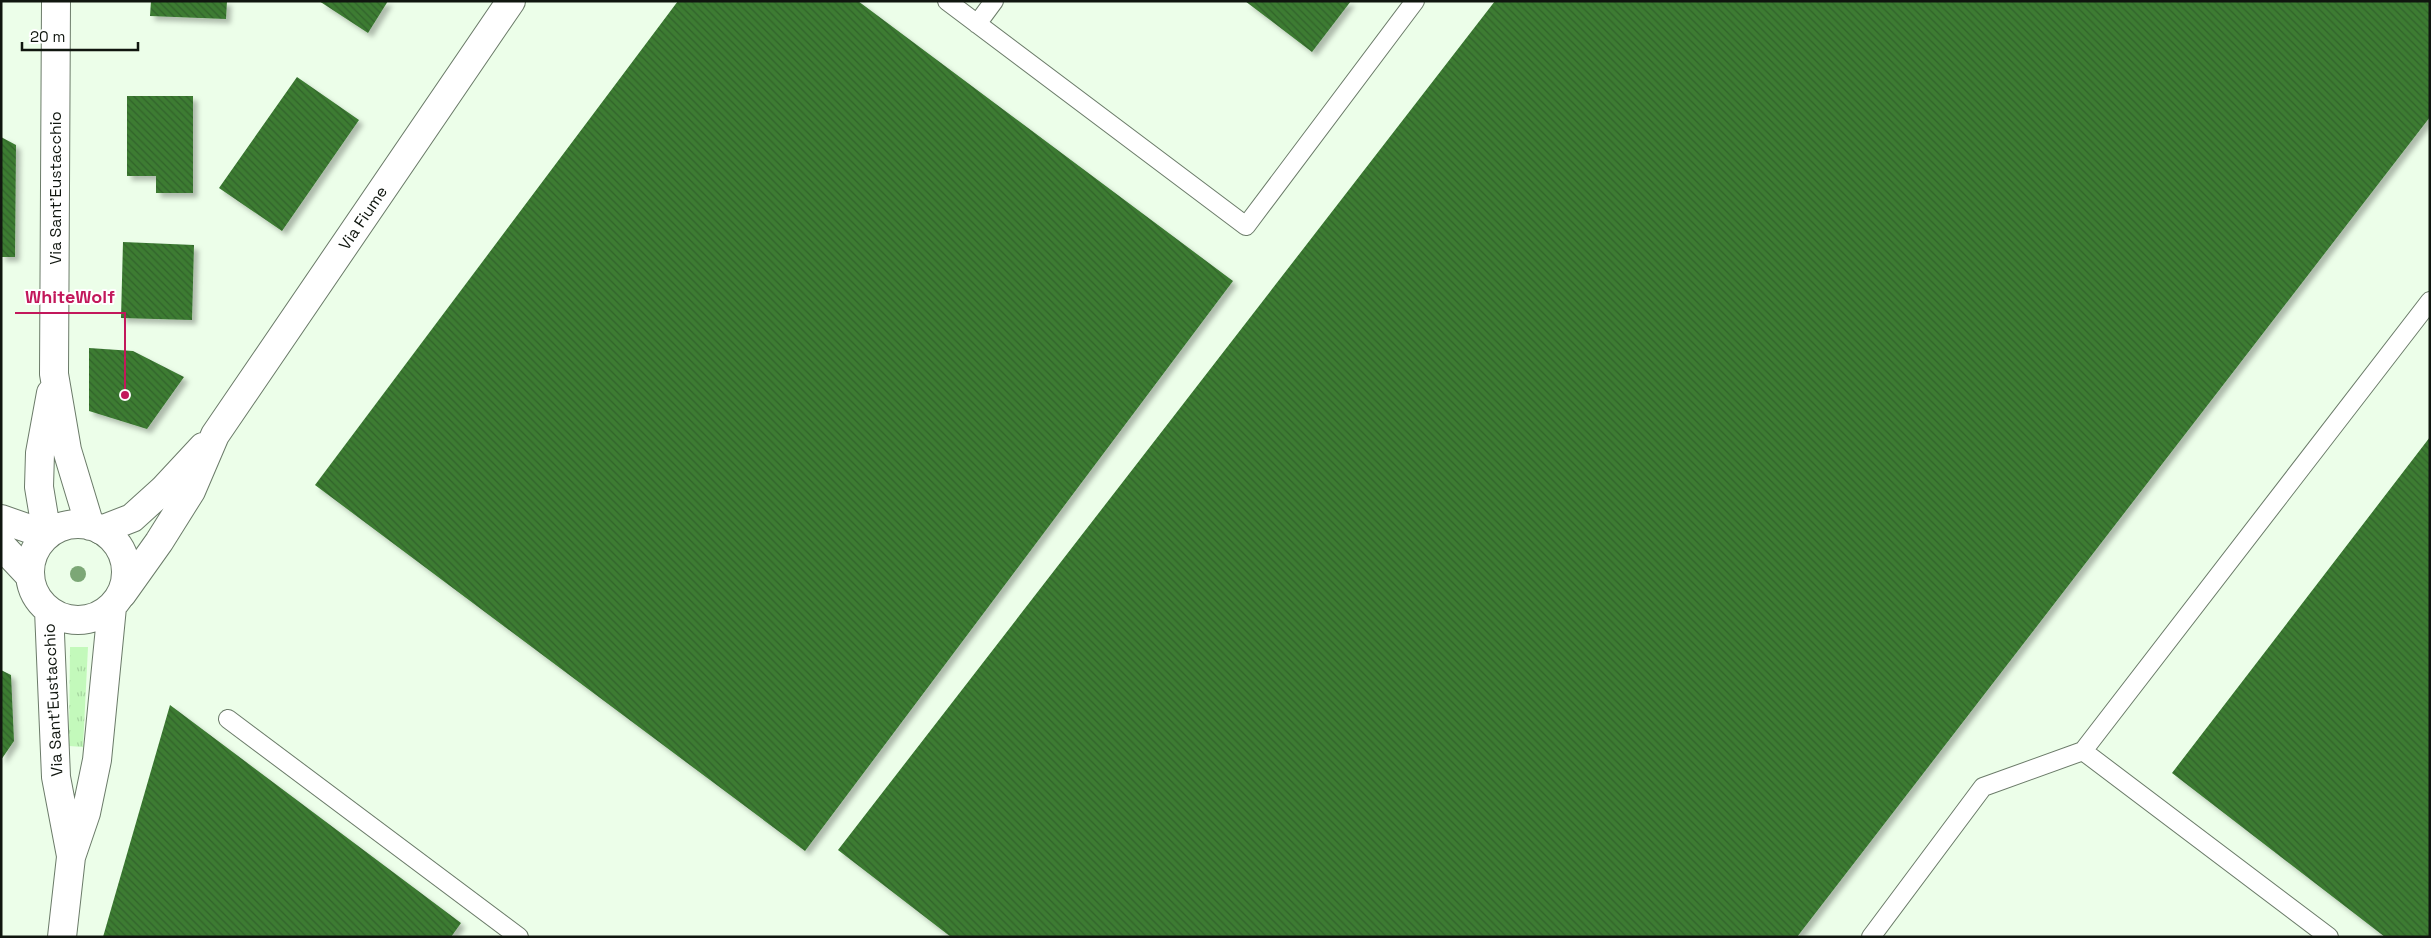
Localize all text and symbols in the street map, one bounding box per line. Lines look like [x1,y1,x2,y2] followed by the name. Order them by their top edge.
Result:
[22,20,139,52] scale bar
[30,27,65,46] text: 20 m
[45,111,66,265] street label: Via Sant'Eustacchio
[334,182,392,254] street label: Via Fiume
[15,280,125,313] callout: WhiteWolf
[25,285,115,308] text: WhiteWolf
[39,623,67,777] street label: Via Sant'Eustacchio

